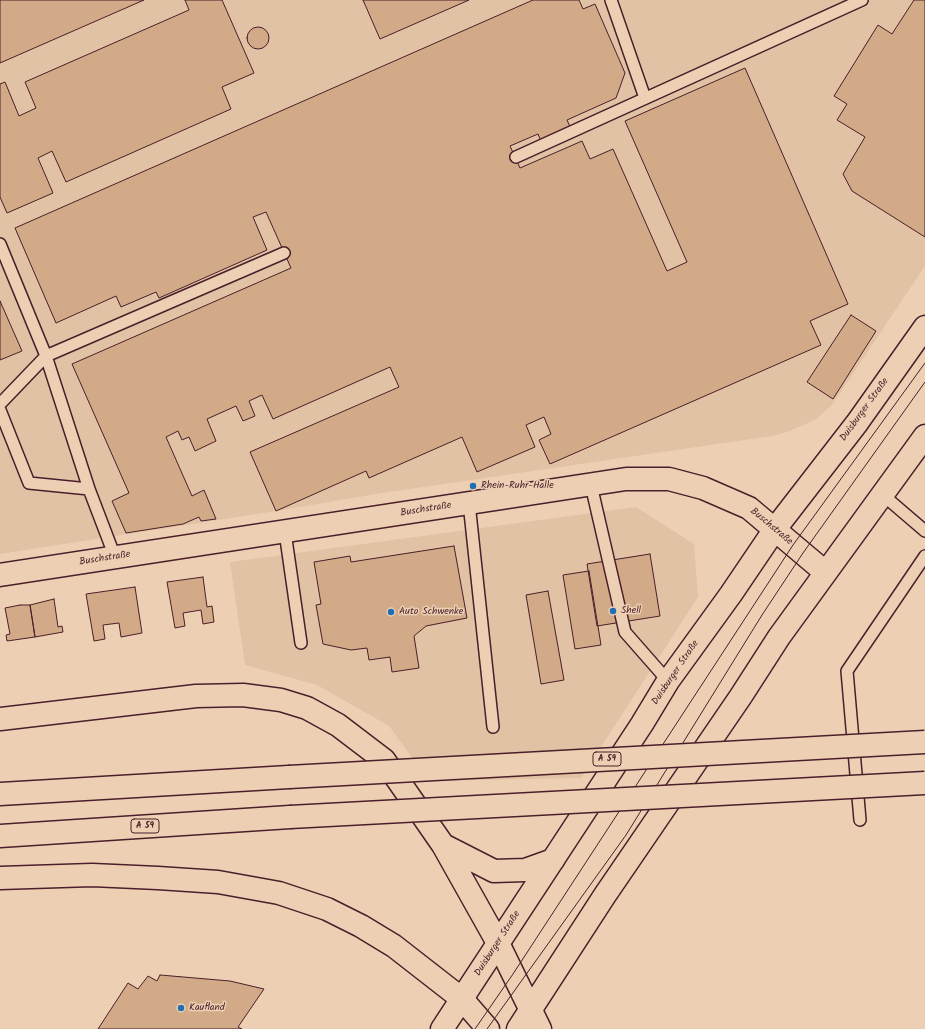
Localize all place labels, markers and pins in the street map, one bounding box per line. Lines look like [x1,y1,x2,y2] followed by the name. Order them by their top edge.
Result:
[481,480,554,492] place label: Rhein-Ruhr-Halle
[468,481,478,491] marker: Rhein-Ruhr-Halle
[621,605,641,617] place label: Shell
[399,606,463,618] place label: Auto Schwenke
[608,606,618,616] marker: Shell
[386,607,396,617] marker: Auto Schwenke
[189,1002,225,1014] place label: Kaufland
[176,1003,186,1013] marker: Kaufland

